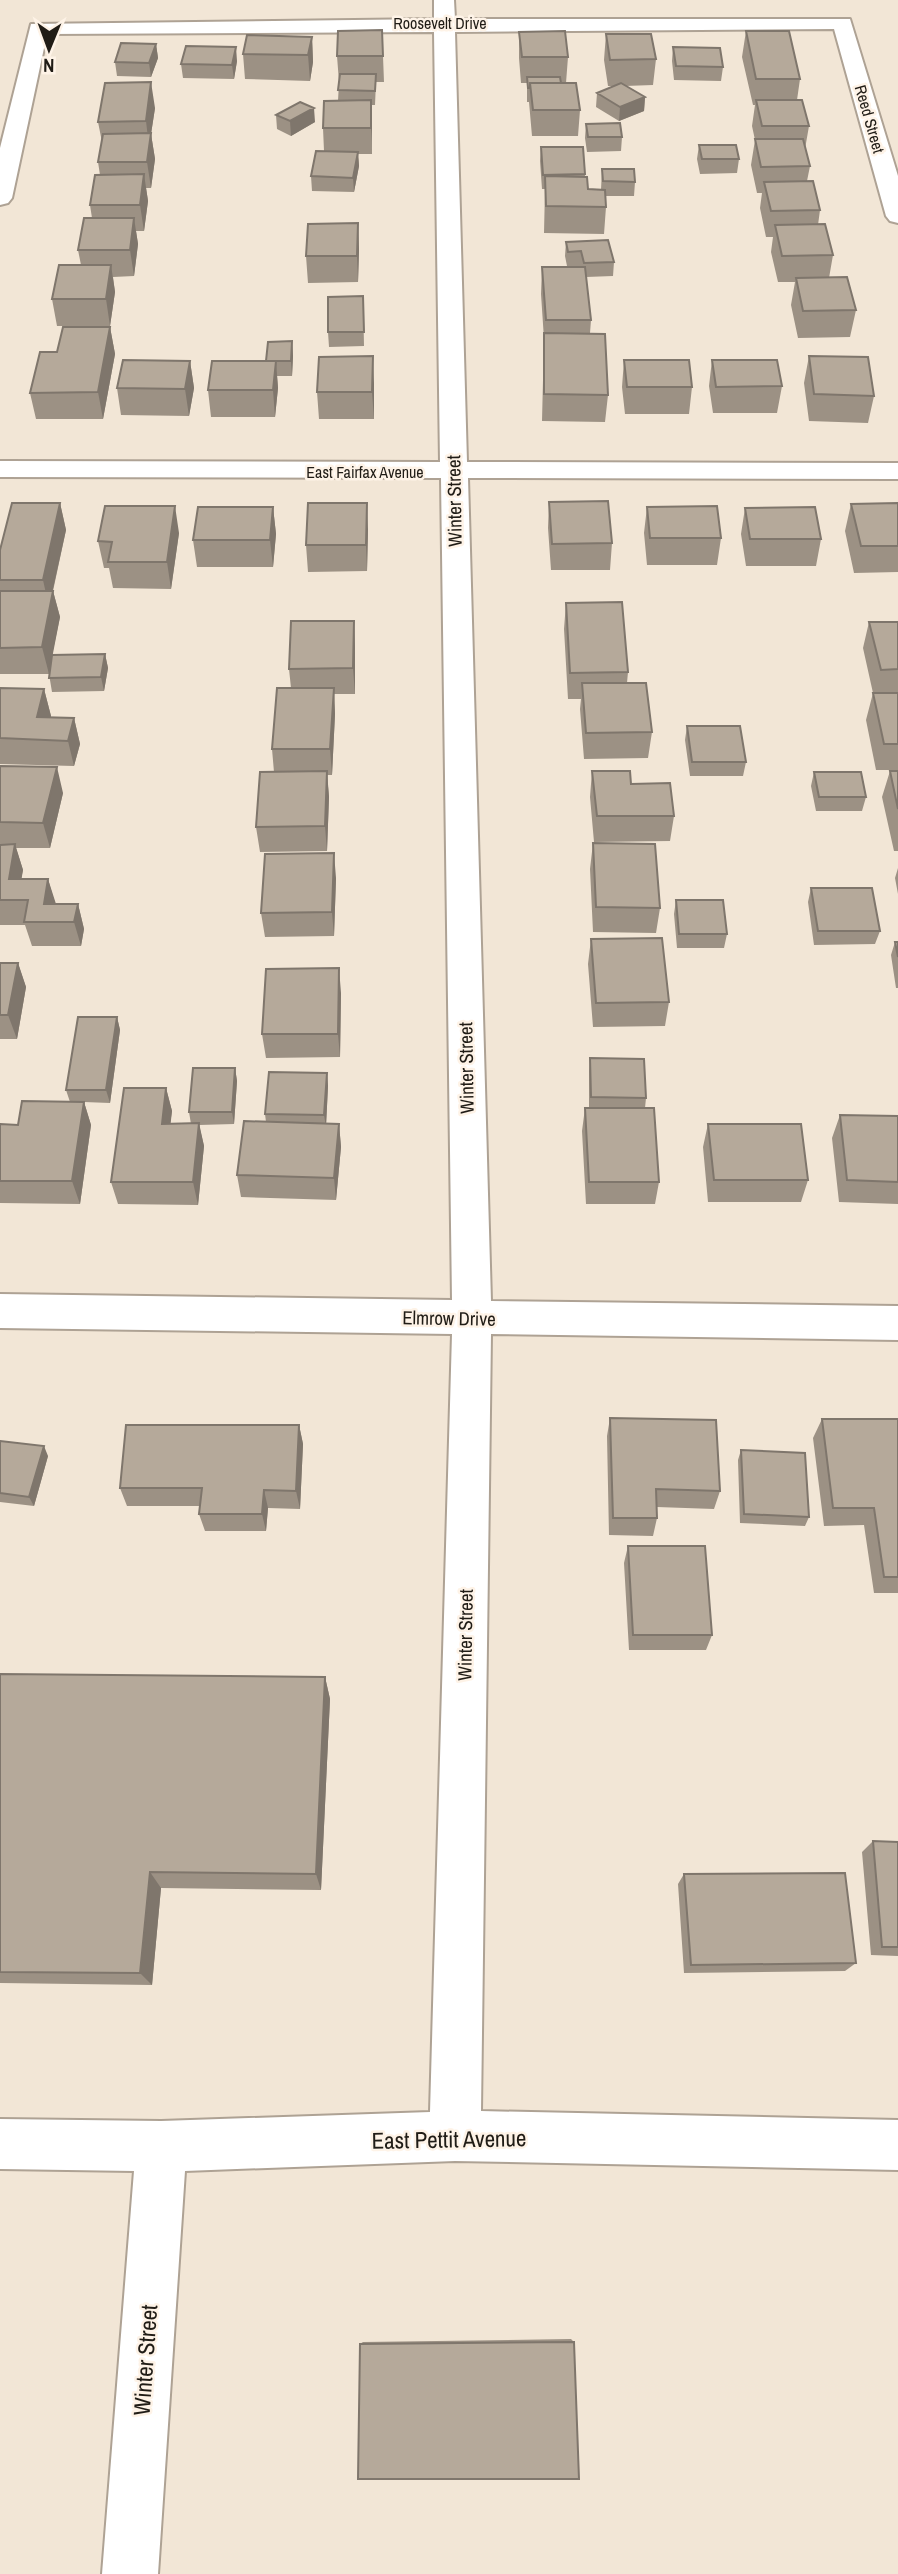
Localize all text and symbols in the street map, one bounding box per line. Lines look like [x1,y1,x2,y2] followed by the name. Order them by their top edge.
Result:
[393,12,487,34] street label: Roosevelt Drive
[14,14,84,84] north arrow
[43,53,55,79] text: N
[850,82,890,156] street label: Reed Street
[440,454,468,547] street label: Winter Street
[306,461,424,483] street label: East Fairfax Avenue
[452,1021,480,1114] street label: Winter Street
[402,1304,496,1332] street label: Elmrow Drive
[451,1588,479,1681] street label: Winter Street
[371,2122,527,2156] street label: East Pettit Avenue
[126,2303,164,2417] street label: Winter Street

